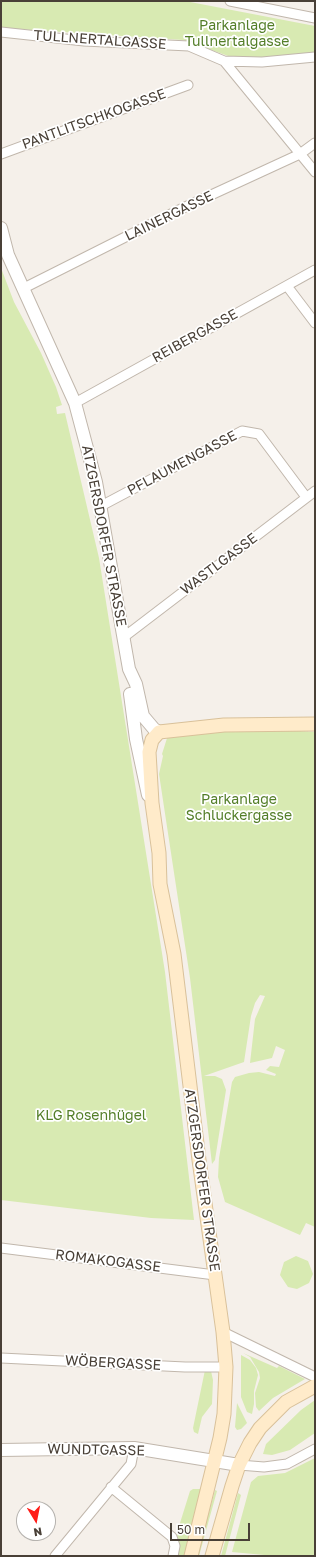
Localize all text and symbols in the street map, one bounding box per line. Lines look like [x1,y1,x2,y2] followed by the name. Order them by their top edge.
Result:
[185,18,289,50] park label: Parkanlage Tullnertalgasse
[33,27,167,53] street label: TULLNERTALGASSE
[20,85,168,153] street label: PANTLITSCHKOGASSE
[122,187,216,245] street label: LAINERGASSE
[149,306,241,366] street label: REIBERGASSE
[124,427,240,499] street label: PFLAUMENGASSE
[78,444,130,628] street label: ATZGERSDORFER STRASSE
[177,530,261,598] street label: WASTLGASSE
[186,792,292,824] park label: Parkanlage Schluckergasse
[181,1088,223,1272] street label: ATZGERSDORFER STRASSE
[36,1108,146,1124] park label: KLG Rosenhügel
[54,1246,162,1276] street label: ROMAKOGASSE
[64,1352,162,1374] street label: WÖBERGASSE
[47,1441,145,1459] street label: WUNDTGASSE
[16,1501,56,1541] north arrow
[172,1515,252,1541] scale bar
[177,1522,205,1537] text: 50 m
[33,1525,43,1539] text: N

